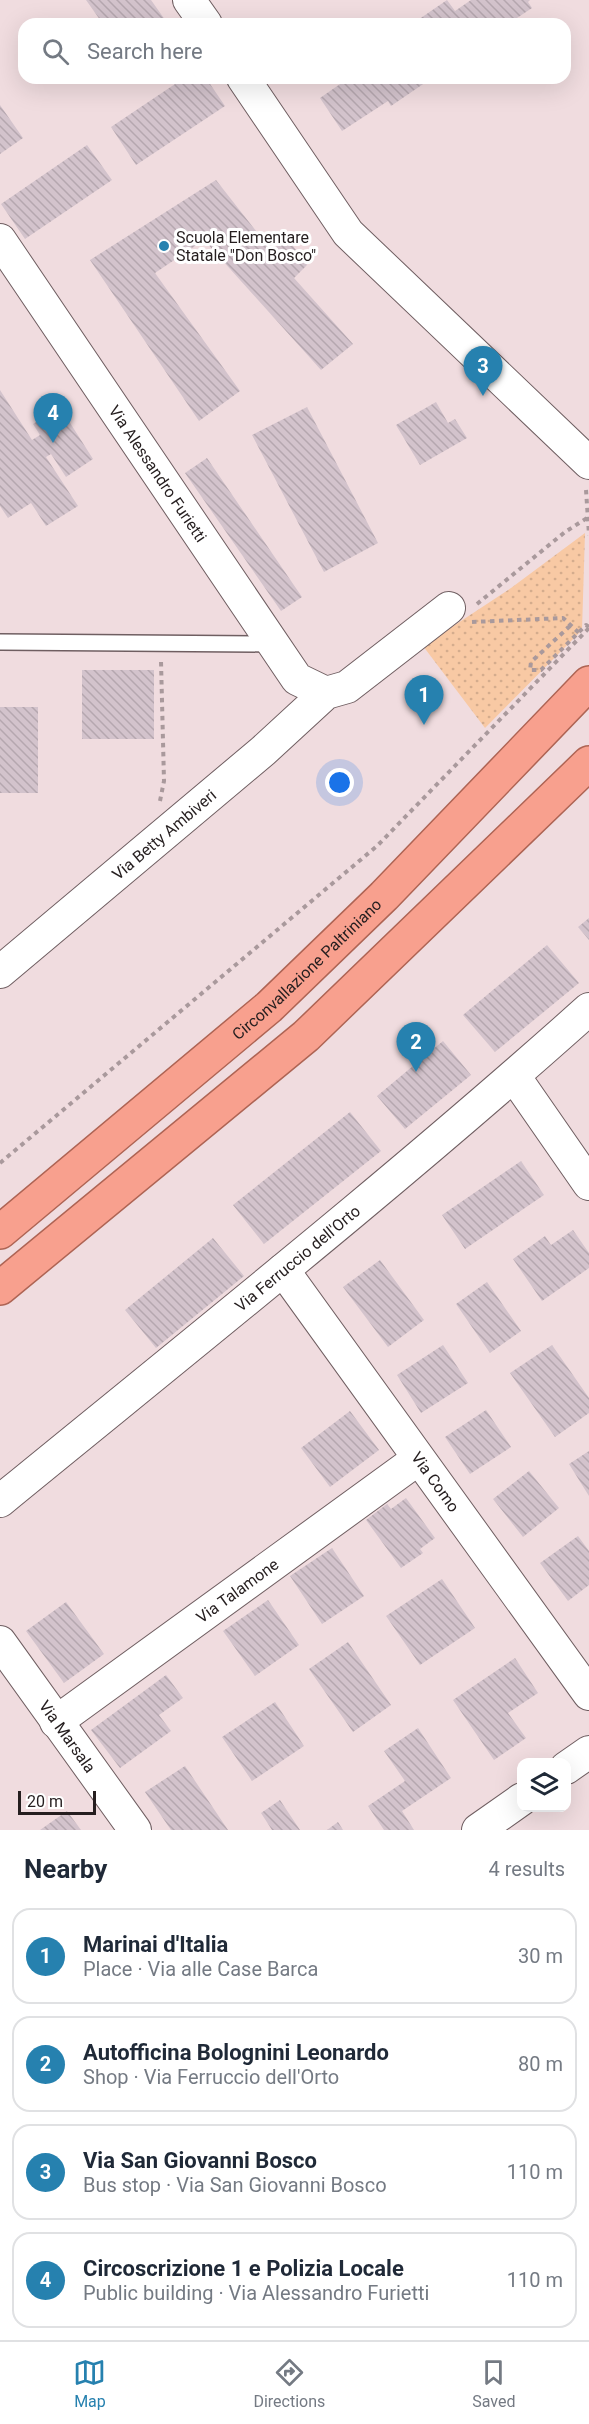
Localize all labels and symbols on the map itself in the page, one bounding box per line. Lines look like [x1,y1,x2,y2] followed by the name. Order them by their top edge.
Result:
[176,228,316,265] place label: Scuola Elementare Statale "Don Bosco"
[157,239,171,253] marker: Scuola Elementare Statale "Don Bosco"
[464,346,502,396] pin: 3
[34,394,72,443] pin: 4
[105,402,211,545] street label: Via Alessandro Furietti
[404,676,444,725] pin: 1
[325,768,354,797] your location
[108,785,220,883] street label: Via Betty Ambiveri
[228,895,385,1043] street label: Circonvallazione Paltriniano
[396,1022,436,1072] pin: 2
[231,1201,364,1315] street label: Via Ferruccio dell'Orto
[408,1448,464,1515] street label: Via Como
[192,1554,282,1626] street label: Via Talamone
[35,1696,100,1776] street label: Via Marsala
[18,1788,96,1816] scale bar

